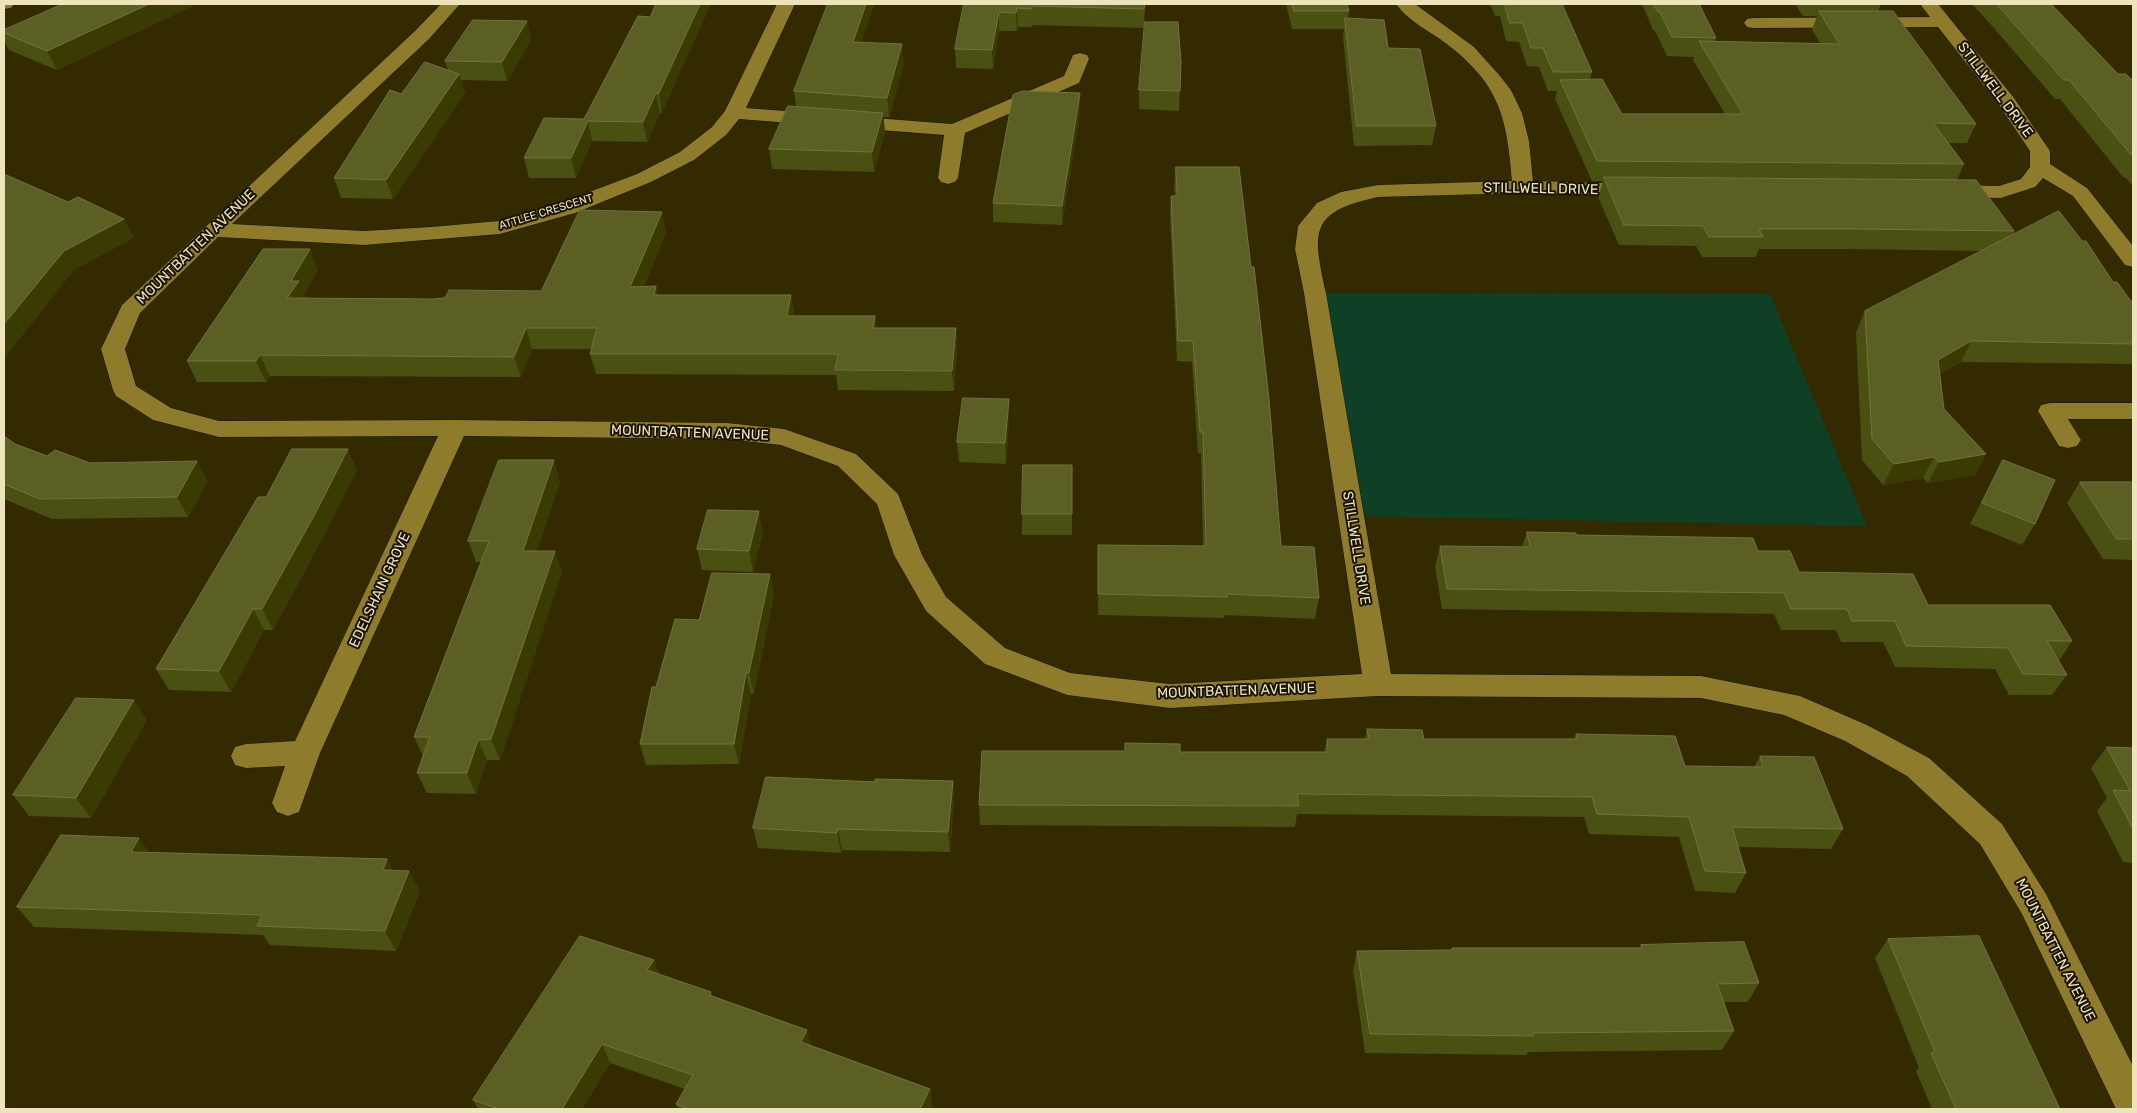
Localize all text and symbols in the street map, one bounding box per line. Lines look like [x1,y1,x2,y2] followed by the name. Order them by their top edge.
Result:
[1954,39,2036,141] street label: STILLWELL DRIVE
[1483,180,1599,198] street label: STILLWELL DRIVE
[133,186,259,308] street label: MOUNTBATTEN AVENUE
[497,191,595,233] street label: ATTLEE CRESCENT
[611,422,769,444] street label: MOUNTBATTEN AVENUE
[1339,490,1373,606] street label: STILLWELL DRIVE
[346,530,414,650] street label: EDELSHAIN GROVE
[1157,680,1315,702] street label: MOUNTBATTEN AVENUE
[2012,876,2098,1024] street label: MOUNTBATTEN AVENUE

